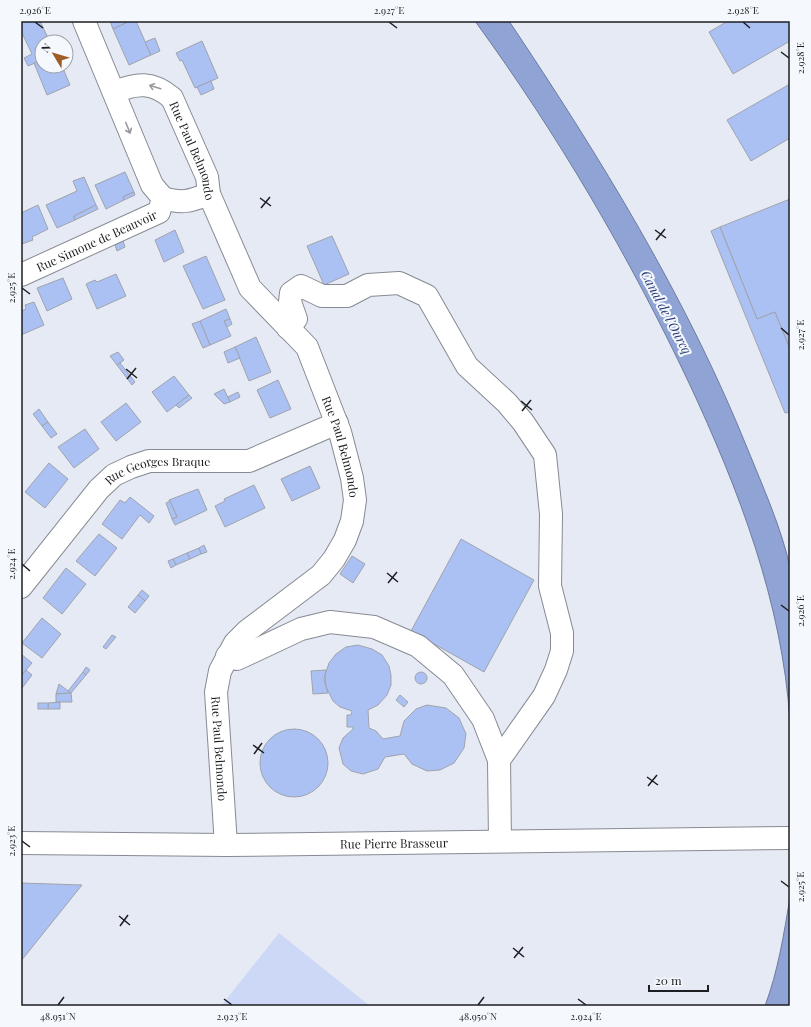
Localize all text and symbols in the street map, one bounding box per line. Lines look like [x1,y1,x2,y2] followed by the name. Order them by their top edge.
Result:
[19,3,51,17] text: 2.926°E
[374,3,404,17] text: 2.927°E
[727,3,759,17] text: 2.928°E
[34,34,74,74] north arrow
[37,40,54,55] text: N
[793,42,807,74] text: 2.928°E
[149,83,162,90] one-way arrow
[166,99,219,203] street label: Rue Paul Belmondo
[125,121,133,133] one-way arrow
[34,206,160,275] street label: Rue Simone de Beauvoir
[638,267,696,357] water label: Canal de l'Ourcq
[4,273,18,303] text: 2.925°E
[793,320,807,350] text: 2.927°E
[319,394,363,499] street label: Rue Paul Belmondo
[101,453,210,488] street label: Rue Georges Braque
[4,548,18,580] text: 2.924°E
[793,595,807,627] text: 2.926°E
[208,696,231,802] street label: Rue Paul Belmondo
[4,826,18,856] text: 2.923°E
[340,834,449,852] street label: Rue Pierre Brasseur
[793,872,807,902] text: 2.925°E
[649,967,708,993] scale bar
[655,972,682,988] text: 20 m
[40,1009,76,1023] text: 48.951°N
[217,1009,247,1023] text: 2.923°E
[459,1009,497,1023] text: 48.950°N
[570,1009,602,1023] text: 2.924°E

